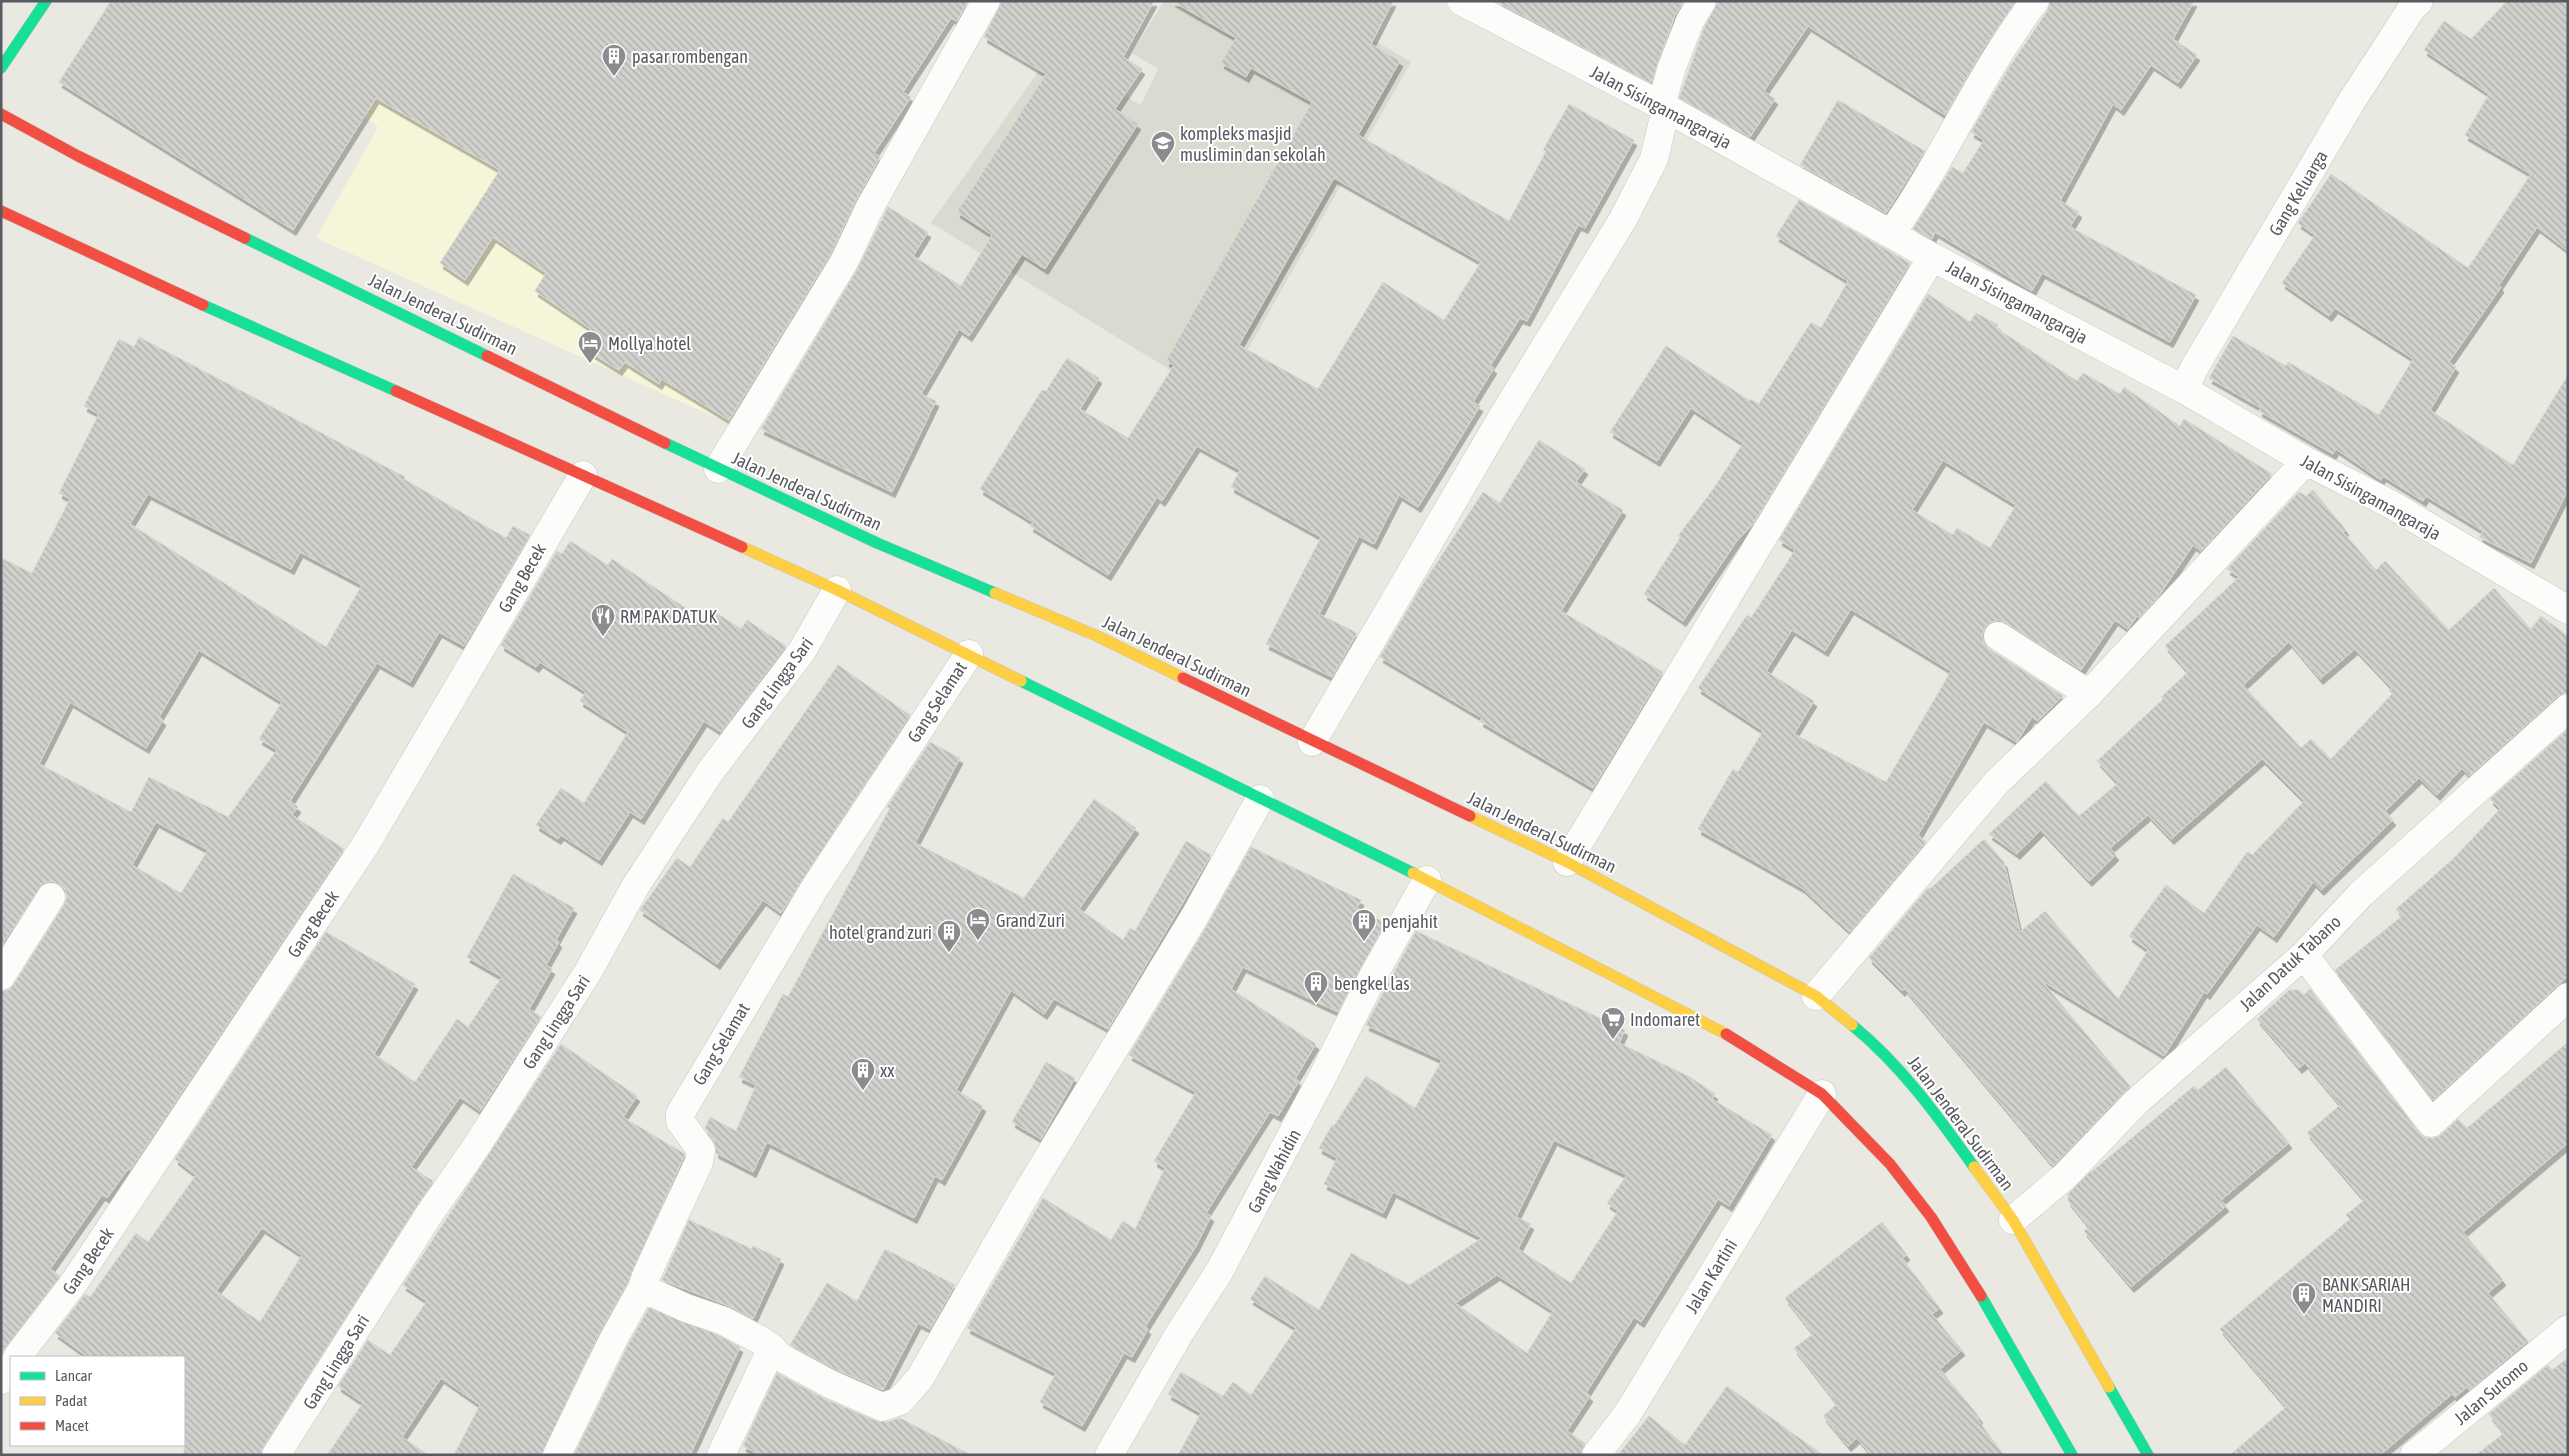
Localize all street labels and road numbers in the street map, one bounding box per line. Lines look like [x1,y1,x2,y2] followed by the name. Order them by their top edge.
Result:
[1587,61,1735,153] street label: Jalan Sisingamangaraja
[2264,147,2332,239] street label: Gang Keluarga
[1943,256,2091,348] street label: Jalan Sisingamangaraja
[365,269,521,359] street label: Jalan Jenderal Sudirman
[729,447,885,535] street label: Jalan Jenderal Sudirman
[2297,450,2445,544] street label: Jalan Sisingamangaraja
[494,540,550,616] street label: Gang Becek
[1099,611,1255,701] street label: Jalan Jenderal Sudirman
[737,633,817,733] street label: Gang Lingga Sari
[903,658,971,746] street label: Gang Selamat
[1464,787,1620,877] street label: Jalan Jenderal Sudirman
[283,886,343,961] street label: Gang Becek
[2235,911,2345,1015] street label: Jalan Datuk Tabano
[518,971,594,1073] street label: Gang Lingga Sari
[688,999,754,1089] street label: Gang Selamat
[1904,1052,2018,1194] street label: Jalan Jenderal Sudirman
[1243,1125,1305,1217] street label: Gang Wahidin
[58,1223,118,1298] street label: Gang Becek
[1681,1235,1741,1317] street label: Jalan Kartini
[299,1311,373,1413] street label: Gang Lingga Sari
[2450,1355,2532,1429] street label: Jalan Sutomo

